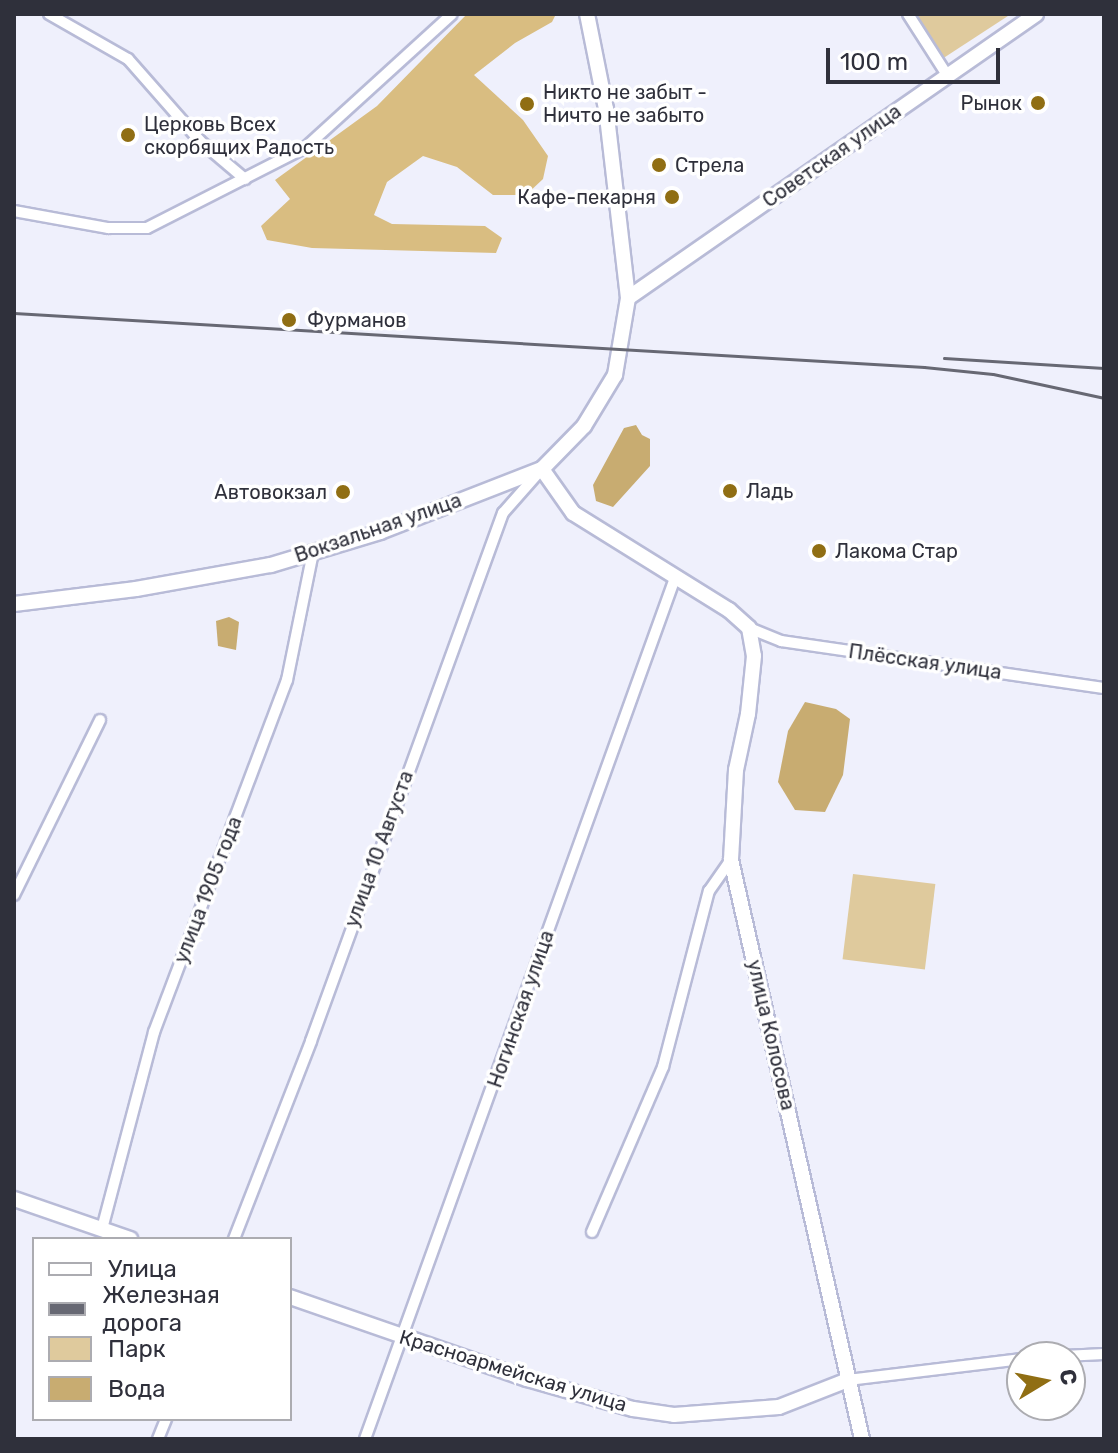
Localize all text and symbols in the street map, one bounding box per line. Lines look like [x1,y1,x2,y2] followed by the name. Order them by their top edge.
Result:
[830,32,1004,82] scale bar
[840,48,908,76] text: 100 m
[543,80,707,127] place label: Никто не забыт - Ничто не забыто
[961,91,1022,115] place label: Рынок
[1029,94,1047,112] marker: Рынок
[518,95,536,113] marker: Никто не забыт - Ничто не забыто
[758,99,906,213] street label: Советская улица
[144,112,334,159] place label: Церковь Всех скорбящих Радость
[119,126,137,144] marker: Церковь Всех скорбящих Радость
[675,153,744,177] place label: Стрела
[650,156,668,174] marker: Стрела
[517,185,656,209] place label: Кафе-пекарня
[663,188,681,206] marker: Кафе-пекарня
[307,308,407,332] place label: Фурманов
[278,309,300,331] marker: Фурманов
[746,479,793,503] place label: Ладь
[214,480,327,504] place label: Автовокзал
[721,482,739,500] marker: Ладь
[334,483,352,501] marker: Автовокзал
[291,488,465,568] street label: Вокзальная улица
[835,539,958,563] place label: Лакома Стар
[810,542,828,560] marker: Лакома Стар
[847,639,1003,685] street label: Плёсская улица
[340,768,418,930] street label: улица 10 Августа
[169,813,247,967] street label: улица 1905 года
[483,927,559,1091] street label: Ногинская улица
[742,957,800,1113] street label: улица Колосова
[32,1237,292,1421] legend
[108,1255,177,1283] text: Улица
[102,1281,220,1337] text: Железная дорога
[396,1325,630,1417] street label: Красноармейская улица
[108,1335,166,1363] text: Парк
[1006,1341,1086,1421] north arrow
[1054,1367,1083,1387] text: С
[108,1375,165,1403] text: Вода

